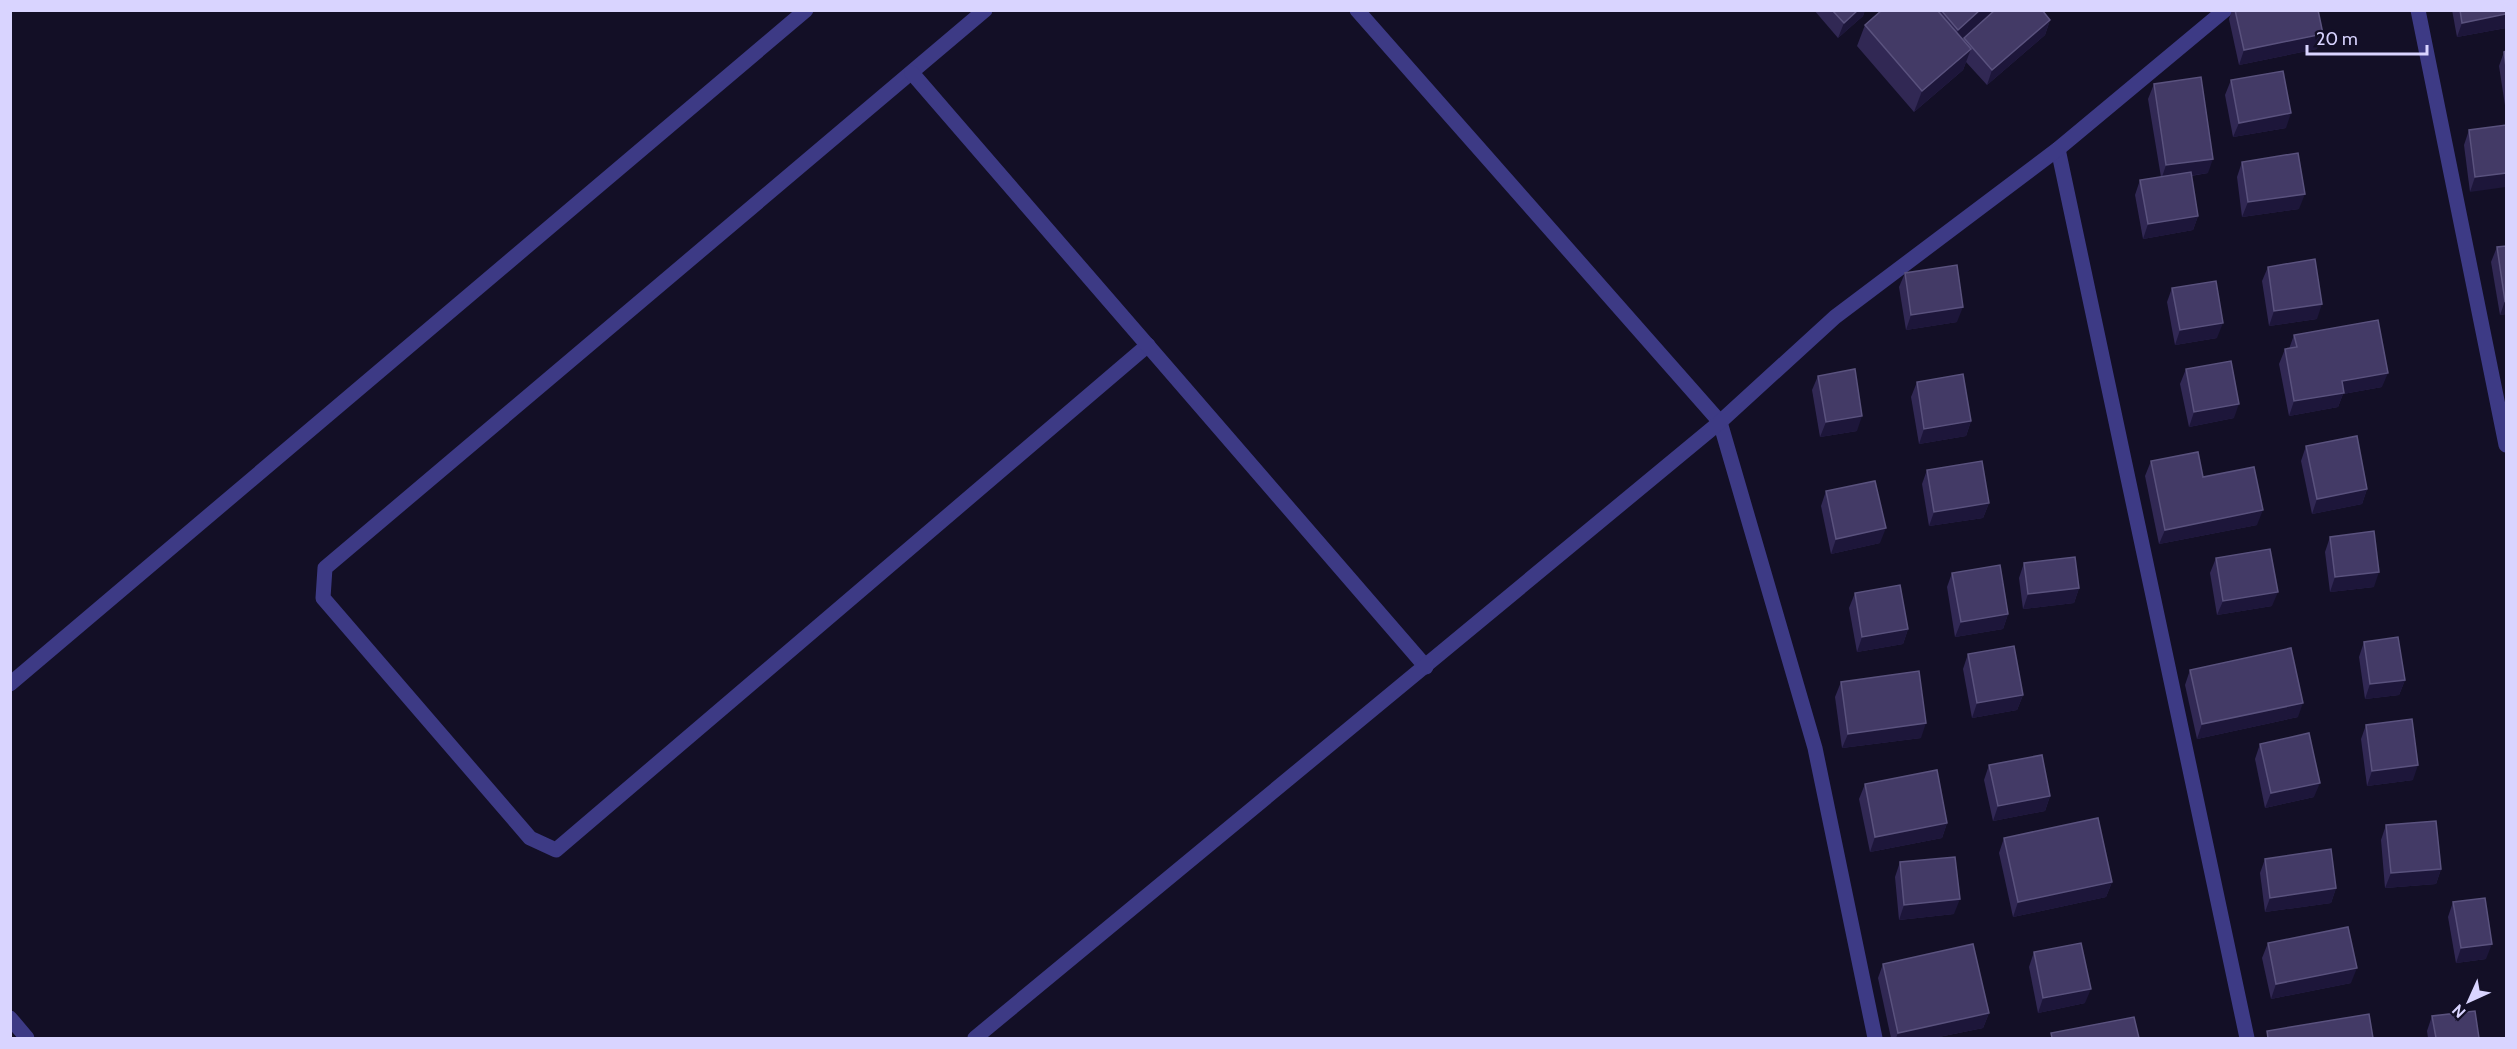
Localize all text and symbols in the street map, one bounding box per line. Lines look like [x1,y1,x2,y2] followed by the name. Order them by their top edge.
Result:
[2307,18,2427,56] scale bar
[2316,28,2358,50] text: 20 m
[2439,971,2499,1031] north arrow
[2448,1001,2469,1022] text: N

